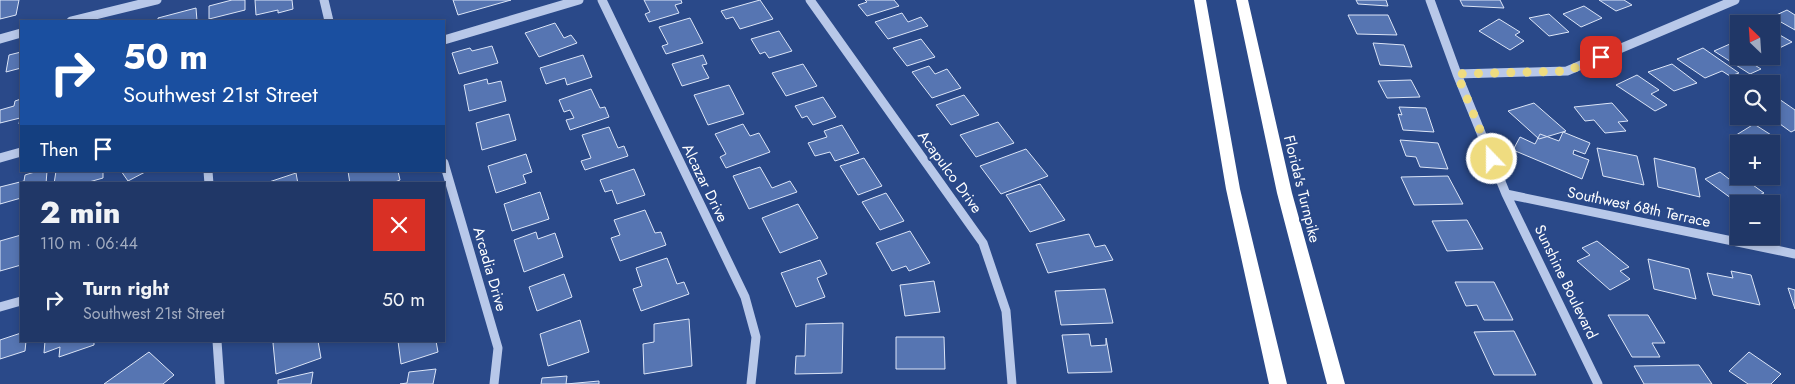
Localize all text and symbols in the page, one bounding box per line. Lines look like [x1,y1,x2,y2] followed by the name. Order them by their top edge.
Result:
[1730,15,1780,65] north arrow
[1730,15,1780,245] map controls
[123,32,208,82] text: 50 m
[1580,36,1622,78] pin
[40,40,105,105] icon: right
[1587,43,1615,71] icon: arrive
[1730,75,1780,125] button: search
[123,78,318,110] text: Southwest 21st Street
[912,126,988,218] street label: Acapulco Drive
[1465,132,1517,184] position arrow
[1278,133,1326,245] street label: Florida's Turnpike
[89,135,117,163] icon: arrive
[1730,135,1780,185] button: +
[40,136,79,163] text: Then
[677,140,734,226] street label: Alcazar Drive
[1565,181,1713,233] street label: Southwest 68th Terrace
[40,191,121,234] text: 2 min
[1730,195,1780,245] button: −
[373,199,425,251] button: close
[1529,221,1603,343] street label: Sunshine Boulevard
[467,224,513,314] street label: Arcadia Drive
[40,232,138,255] text: 110 m · 06:44
[83,275,169,302] text: Turn right
[40,286,68,314] icon: right
[382,286,425,313] text: 50 m
[83,302,225,325] text: Southwest 21st Street

